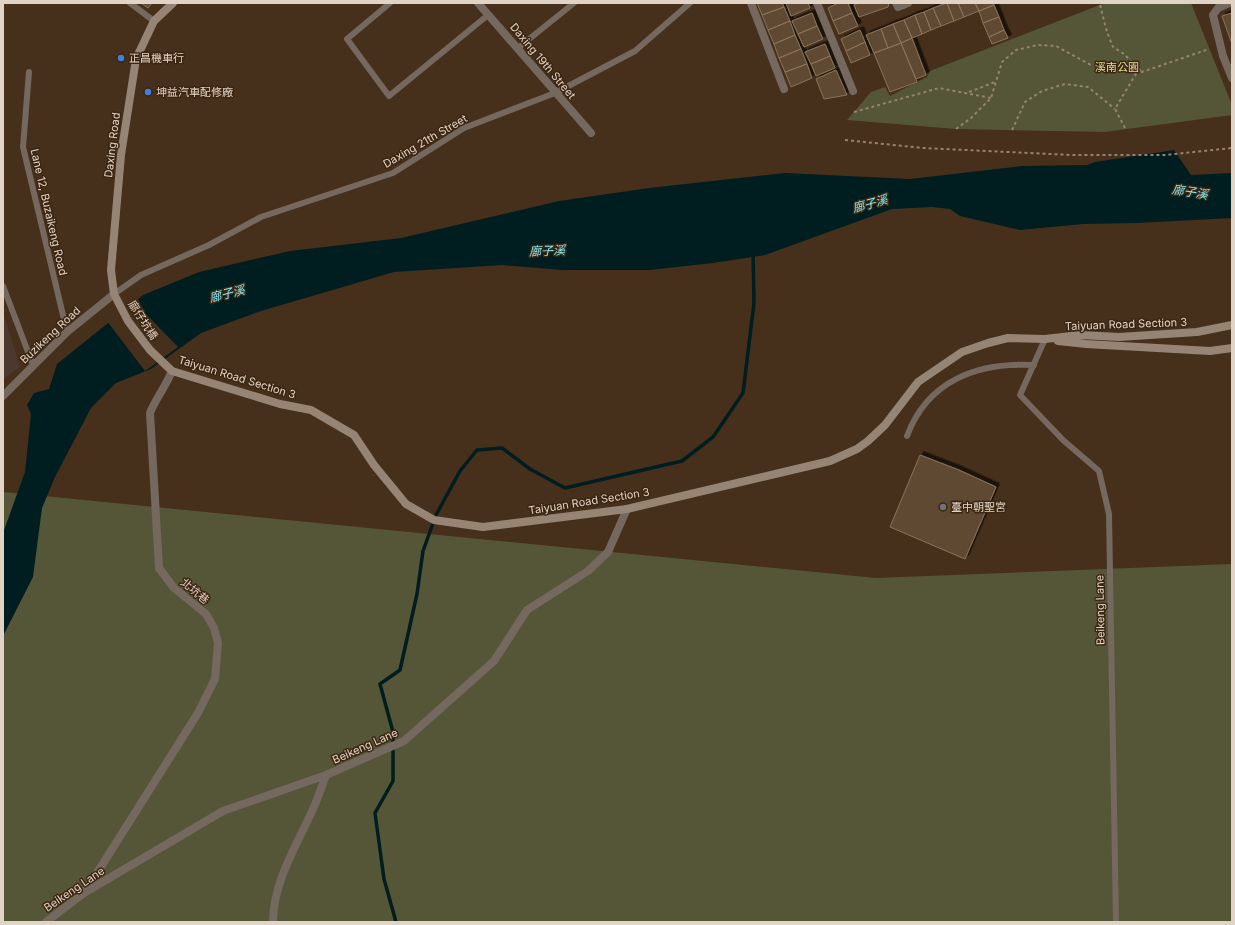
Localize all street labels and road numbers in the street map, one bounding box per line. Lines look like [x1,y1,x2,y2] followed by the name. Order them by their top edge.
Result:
[507,20,579,102] street label: Daxing 19th Street
[380,111,470,171] street label: Daxing 21th Street
[101,112,123,178] street label: Daxing Road
[28,147,70,277] street label: Lane 12, Buzaikeng Road
[125,298,161,342] street label: 廍仔坑橋
[17,303,83,367] street label: Buzikeng Road
[1065,315,1188,333] street label: Taiyuan Road Section 3
[177,352,298,402] street label: Taiyuan Road Section 3
[528,484,651,517] street label: Taiyuan Road Section 3
[178,575,212,607] street label: 北坑巷
[1092,575,1108,645] street label: Beikeng Lane
[330,725,400,767] street label: Beikeng Lane
[41,864,107,914] street label: Beikeng Lane

